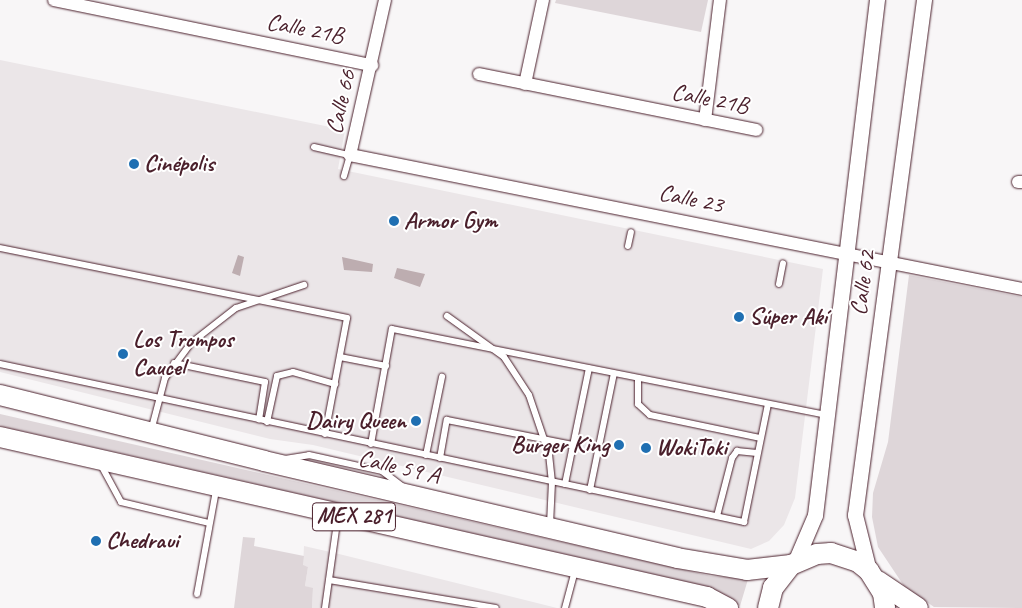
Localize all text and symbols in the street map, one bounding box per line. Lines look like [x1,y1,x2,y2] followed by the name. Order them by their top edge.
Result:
[264,7,346,51] street label: Calle 21B
[320,67,362,137] street label: Calle 66
[669,77,751,121] street label: Calle 21B
[144,150,214,178] place label: Cinépolis
[128,158,140,170] marker: Cinépolis
[656,178,726,220] street label: Calle 23
[404,207,497,235] place label: Armor Gym
[388,215,400,227] marker: Armor Gym
[844,249,882,317] street label: Calle 62
[749,303,827,331] place label: Súper Akí
[733,311,745,323] marker: Súper Akí
[133,326,233,382] place label: Los Trompos Caucel
[117,348,129,360] marker: Los Trompos Caucel
[306,407,406,435] place label: Dairy Queen
[410,415,422,427] marker: Dairy Queen
[511,431,609,459] place label: Burger King
[656,434,727,462] place label: WokiToki
[613,439,625,451] marker: Burger King
[640,442,652,454] marker: WokiToki
[355,444,443,490] street label: Calle 59 A
[312,498,396,536] road number: MEX 281
[106,527,179,555] place label: Chedraui
[90,535,102,547] marker: Chedraui

